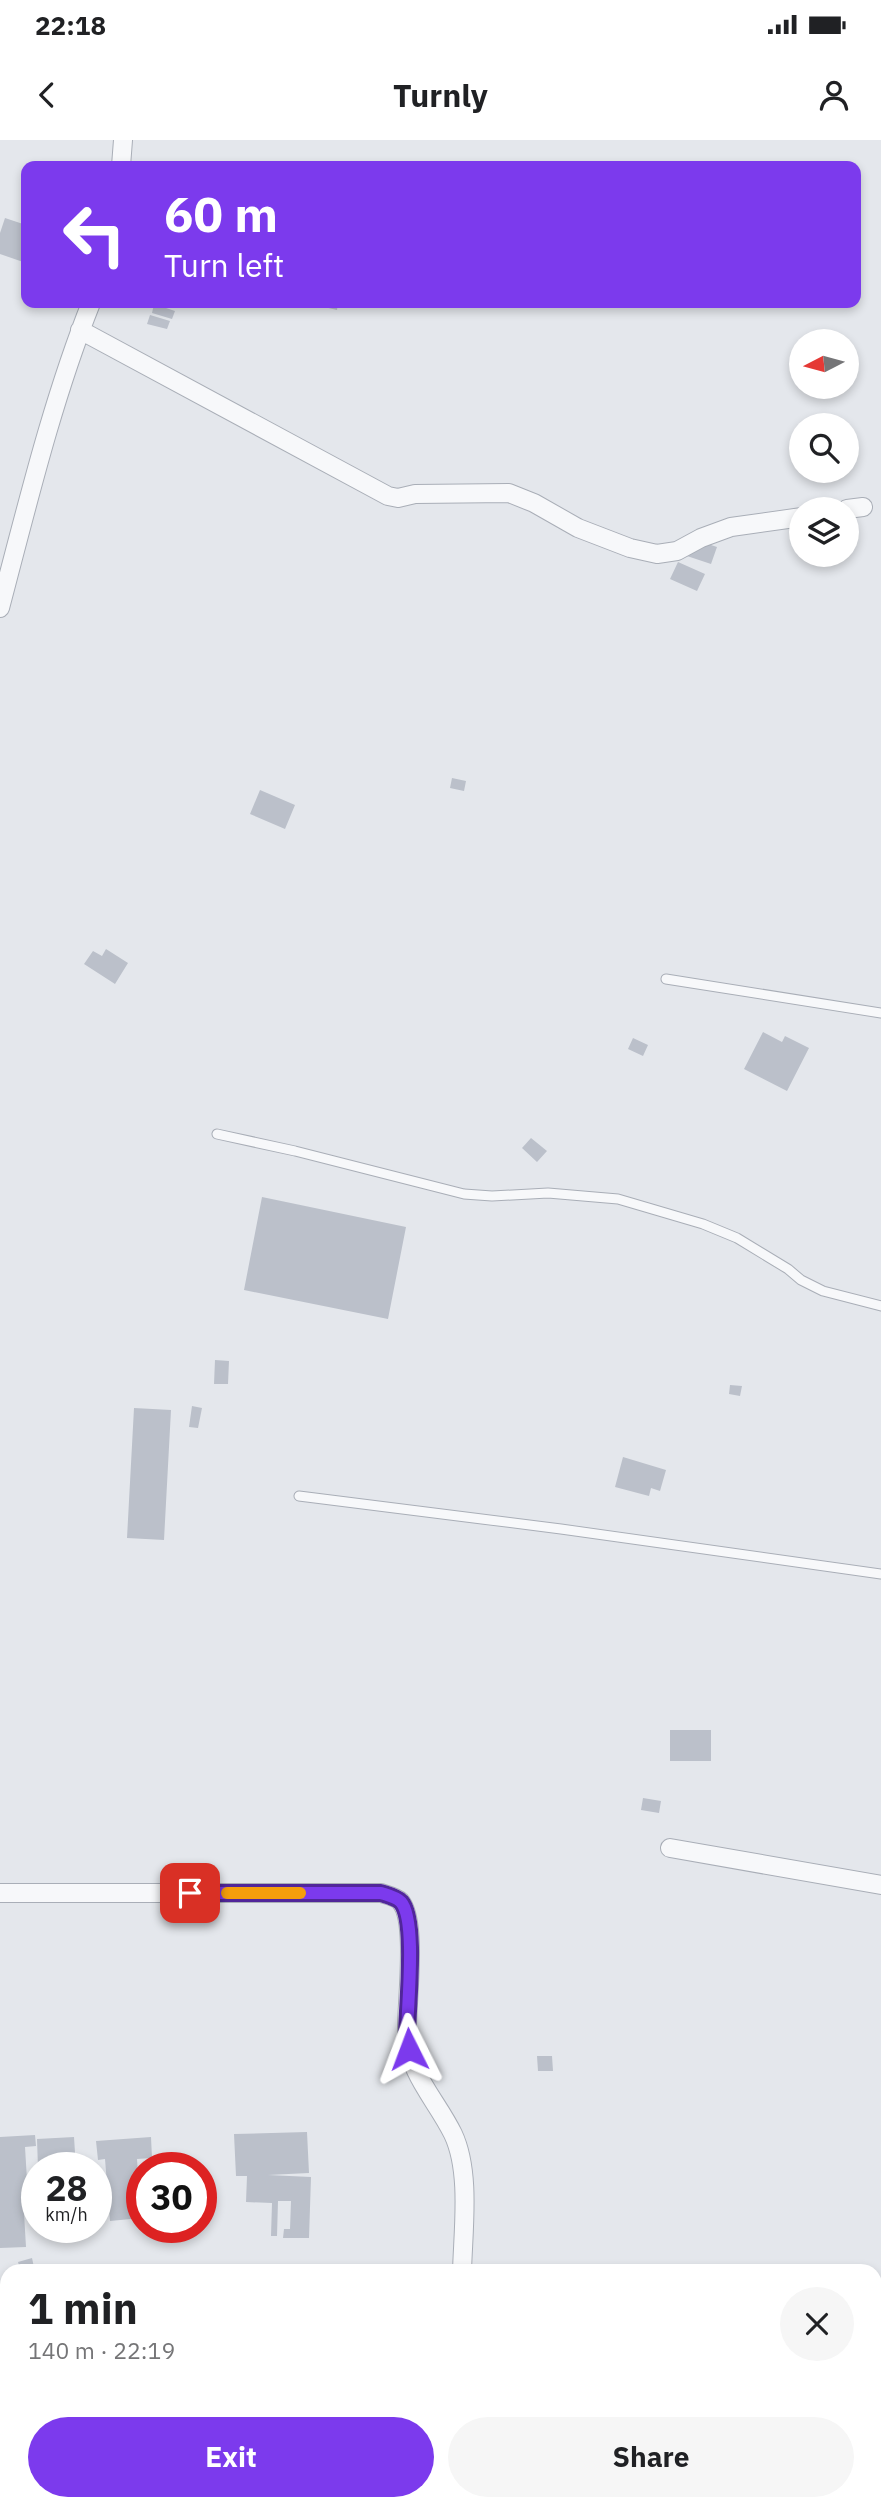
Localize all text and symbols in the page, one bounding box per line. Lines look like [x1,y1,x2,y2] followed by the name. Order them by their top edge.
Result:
[35,8,106,42] text: 22:18
[393,74,488,116] text: Turnly
[28,76,66,114] icon: back
[815,76,853,114] icon: person
[164,182,278,245] text: 60 m
[49,189,140,280] icon: left
[164,244,284,286] text: Turn left
[789,329,859,399] north arrow
[789,329,859,567] map controls
[789,413,859,483] button: search
[789,497,859,567] button: layers
[160,1863,220,1923] pin
[171,1874,209,1912] icon: arrive
[372,2012,446,2086] position arrow
[126,2152,217,2243] speed limit sign: 30
[45,2165,88,2211] text: 28
[45,2203,88,2226] text: km/h
[28,2281,138,2336] text: 1 min
[780,2287,854,2361] button: close
[28,2335,175,2365] text: 140 m · 22:19
[28,2417,434,2497] button: Exit
[448,2417,854,2497] button: Share

